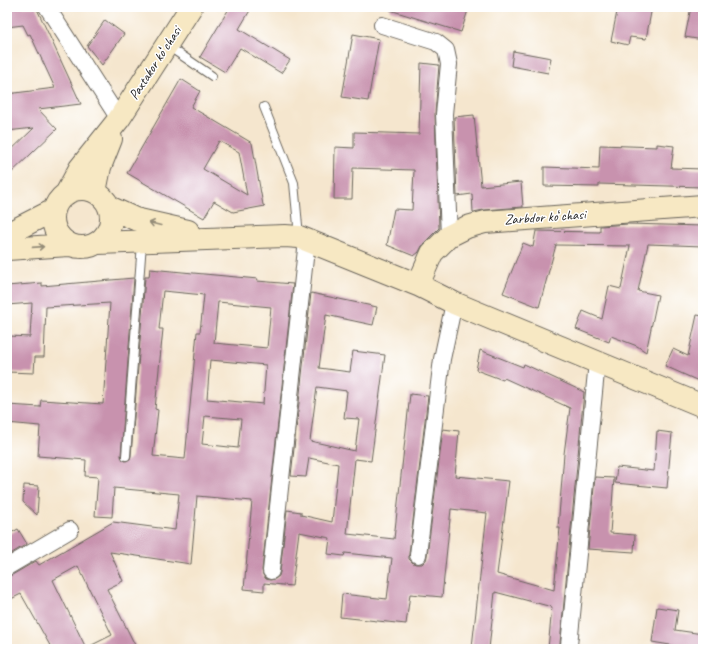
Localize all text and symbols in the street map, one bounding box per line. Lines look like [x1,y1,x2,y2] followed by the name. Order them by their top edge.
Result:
[125,21,186,103] street label: Paxtakor koʻchasi
[504,206,588,228] street label: Zarbdor koʻchasi
[149,220,162,227] one-way arrow
[31,243,44,251] one-way arrow

